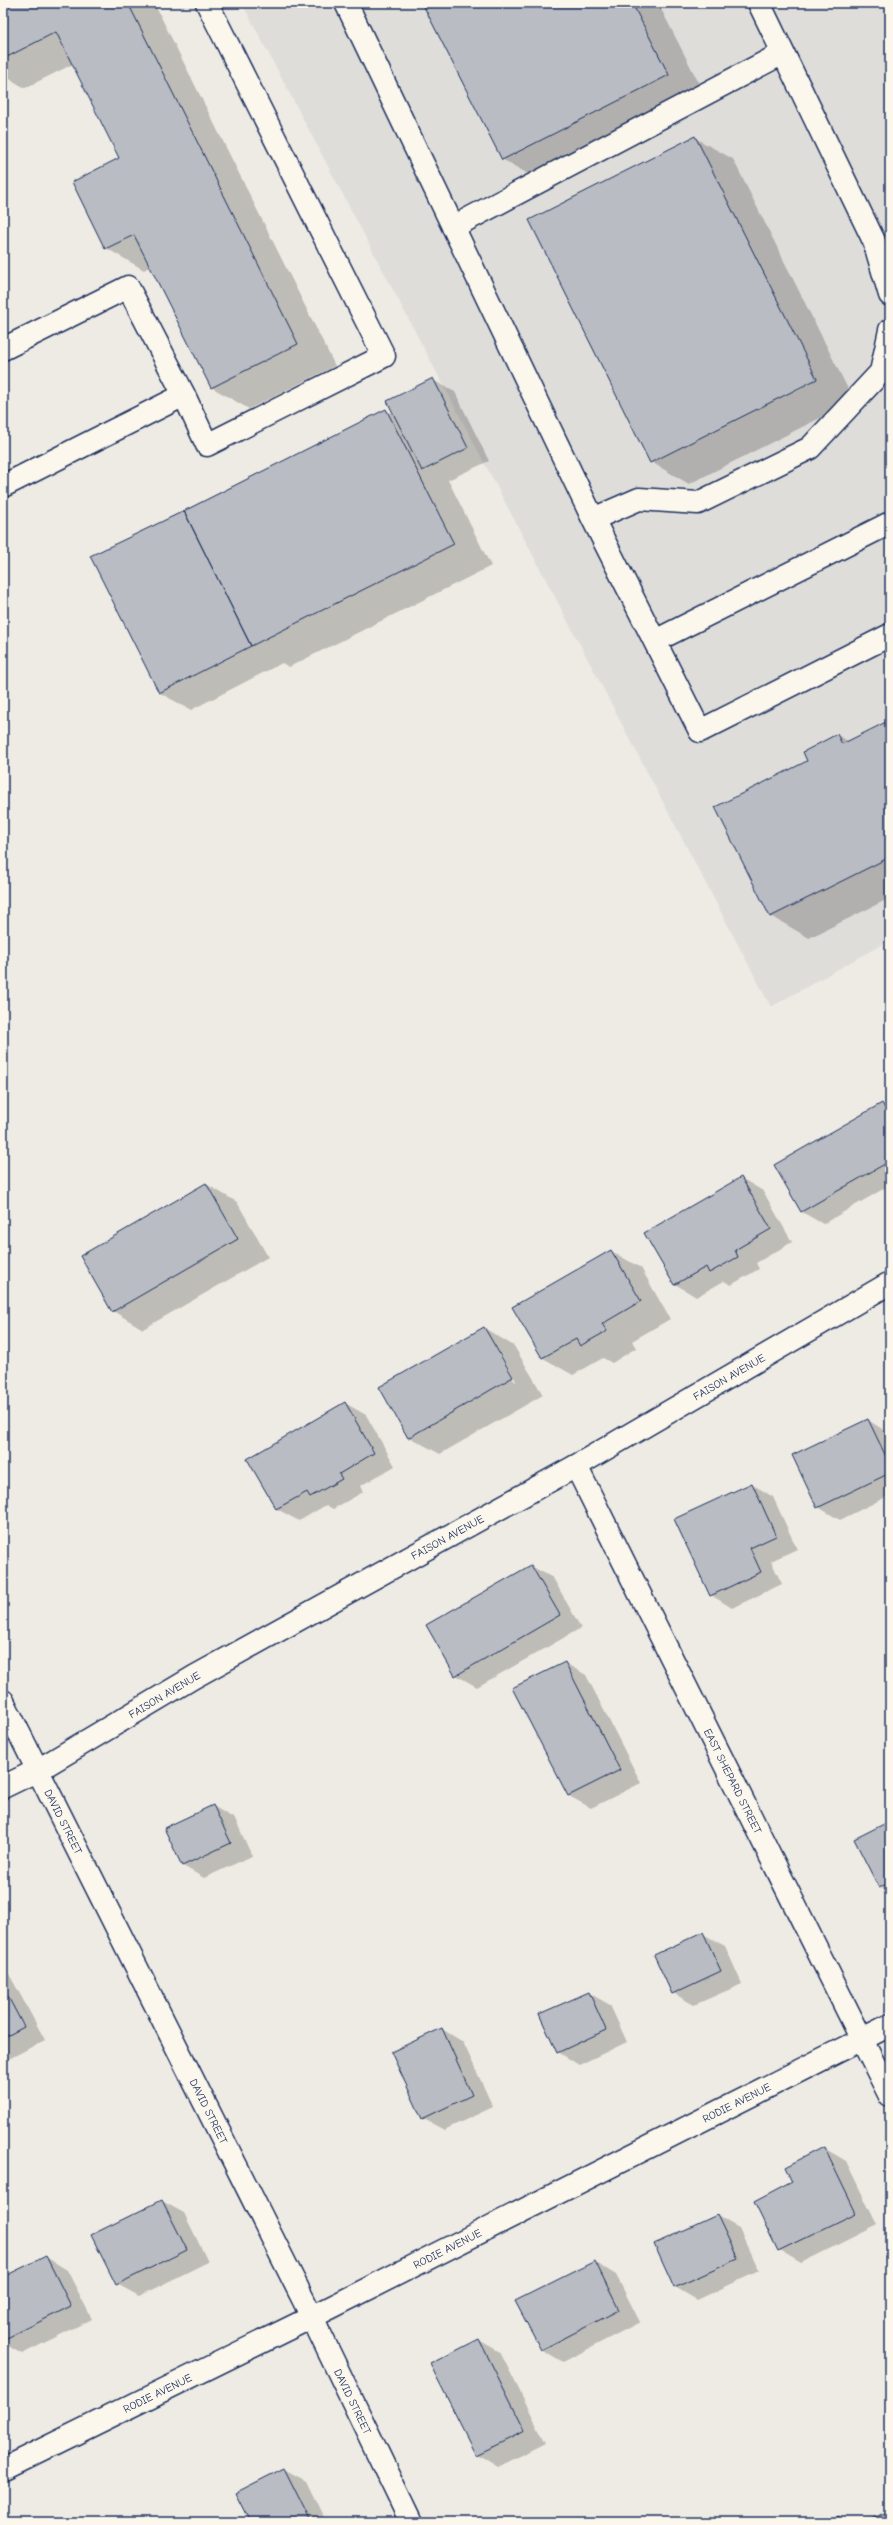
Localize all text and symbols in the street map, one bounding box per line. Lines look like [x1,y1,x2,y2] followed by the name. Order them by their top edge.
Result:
[691,1351,768,1403] street label: FAISON AVENUE
[409,1512,487,1563] street label: FAISON AVENUE
[126,1669,203,1721] street label: FAISON AVENUE
[701,1726,764,1836] street label: EAST SHEPARD STREET
[41,1787,85,1857] street label: DAVID STREET
[187,2077,230,2146] street label: DAVID STREET
[700,2080,773,2126] street label: RODIE AVENUE
[411,2226,484,2272] street label: RODIE AVENUE
[331,2367,374,2437] street label: DAVID STREET
[121,2371,194,2416] street label: RODIE AVENUE

